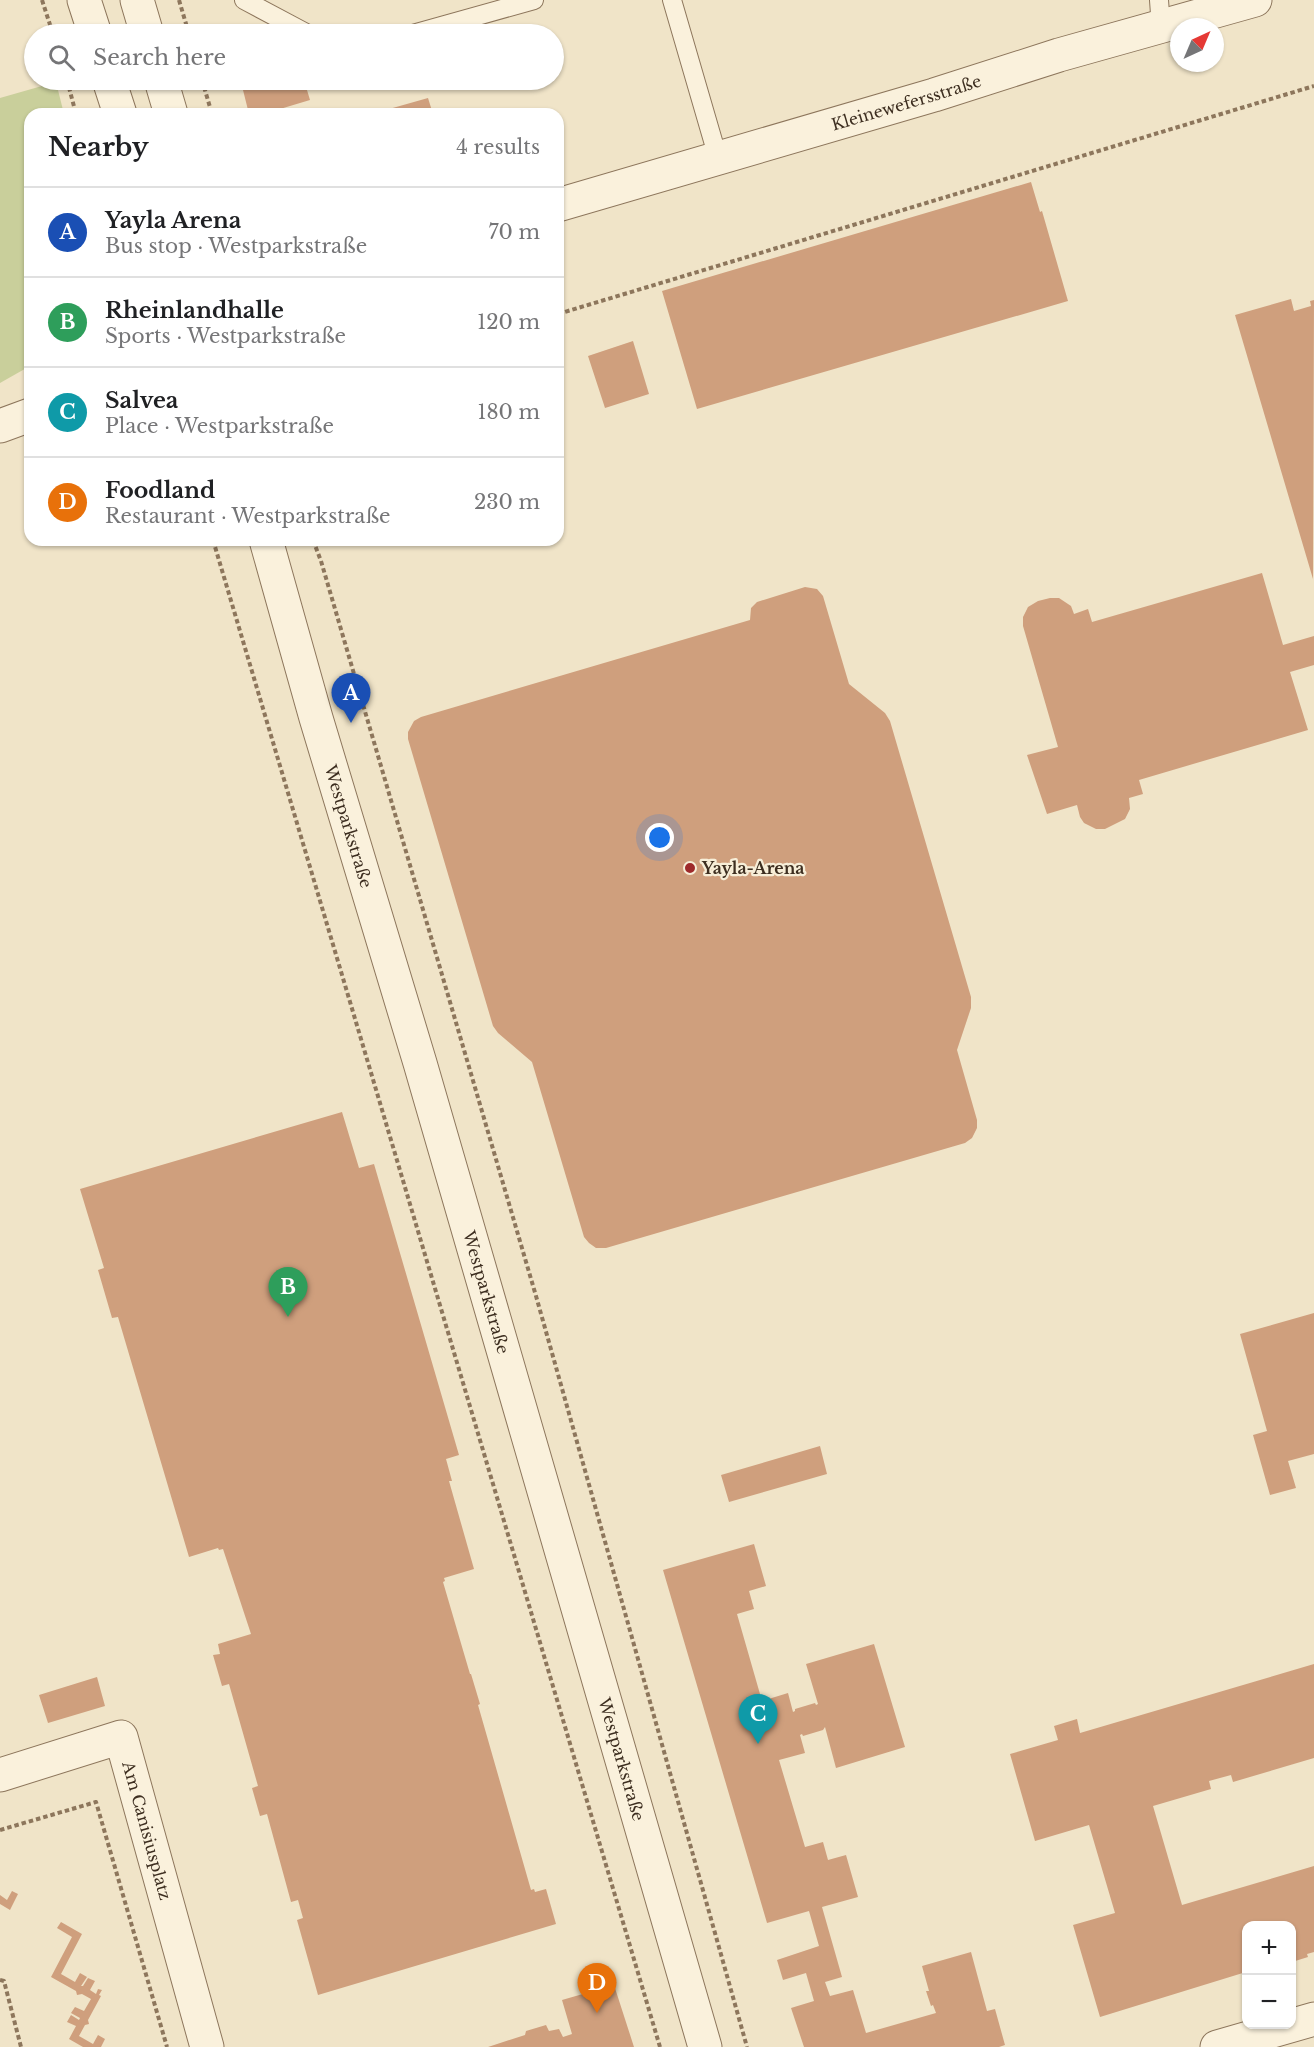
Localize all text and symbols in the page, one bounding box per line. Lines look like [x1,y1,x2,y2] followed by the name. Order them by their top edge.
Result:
[1170,18,1224,72] north arrow
[24,24,564,90] search box
[45,41,78,74] icon: search
[93,44,226,71] text: Search here
[829,71,984,134] street label: Kleinewefersstraße
[48,131,149,163] text: Nearby
[456,135,540,159] text: 4 results
[105,207,241,234] text: Yayla Arena
[59,220,76,244] text: A
[488,220,540,244] text: 70 m
[105,234,367,258] text: Bus stop · Westparkstraße
[105,297,284,324] text: Rheinlandhalle
[60,310,75,334] text: B
[477,310,540,334] text: 120 m
[105,324,346,348] text: Sports · Westparkstraße
[105,387,179,414] text: Salvea
[59,400,76,424] text: C
[477,400,540,424] text: 180 m
[105,414,334,438] text: Place · Westparkstraße
[105,477,215,504] text: Foodland
[58,490,77,514] text: D
[474,490,540,514] text: 230 m
[105,504,391,528] text: Restaurant · Westparkstraße
[332,674,370,723] pin: A
[320,762,377,890] street label: Westparkstraße
[645,823,674,852] your location
[701,858,805,878] place label: Yayla-Arena
[683,861,697,875] marker: Yayla-Arena
[459,1227,514,1356] street label: Westparkstraße
[268,1268,308,1317] pin: B
[594,1694,649,1823] street label: Westparkstraße
[738,1694,777,1744] pin: C
[118,1758,176,1902] street label: Am Canisiusplatz
[1242,1921,1296,2029] map controls
[1242,1921,1296,1975] button: +
[578,1964,616,2013] pin: D
[1242,1975,1296,2029] button: −

